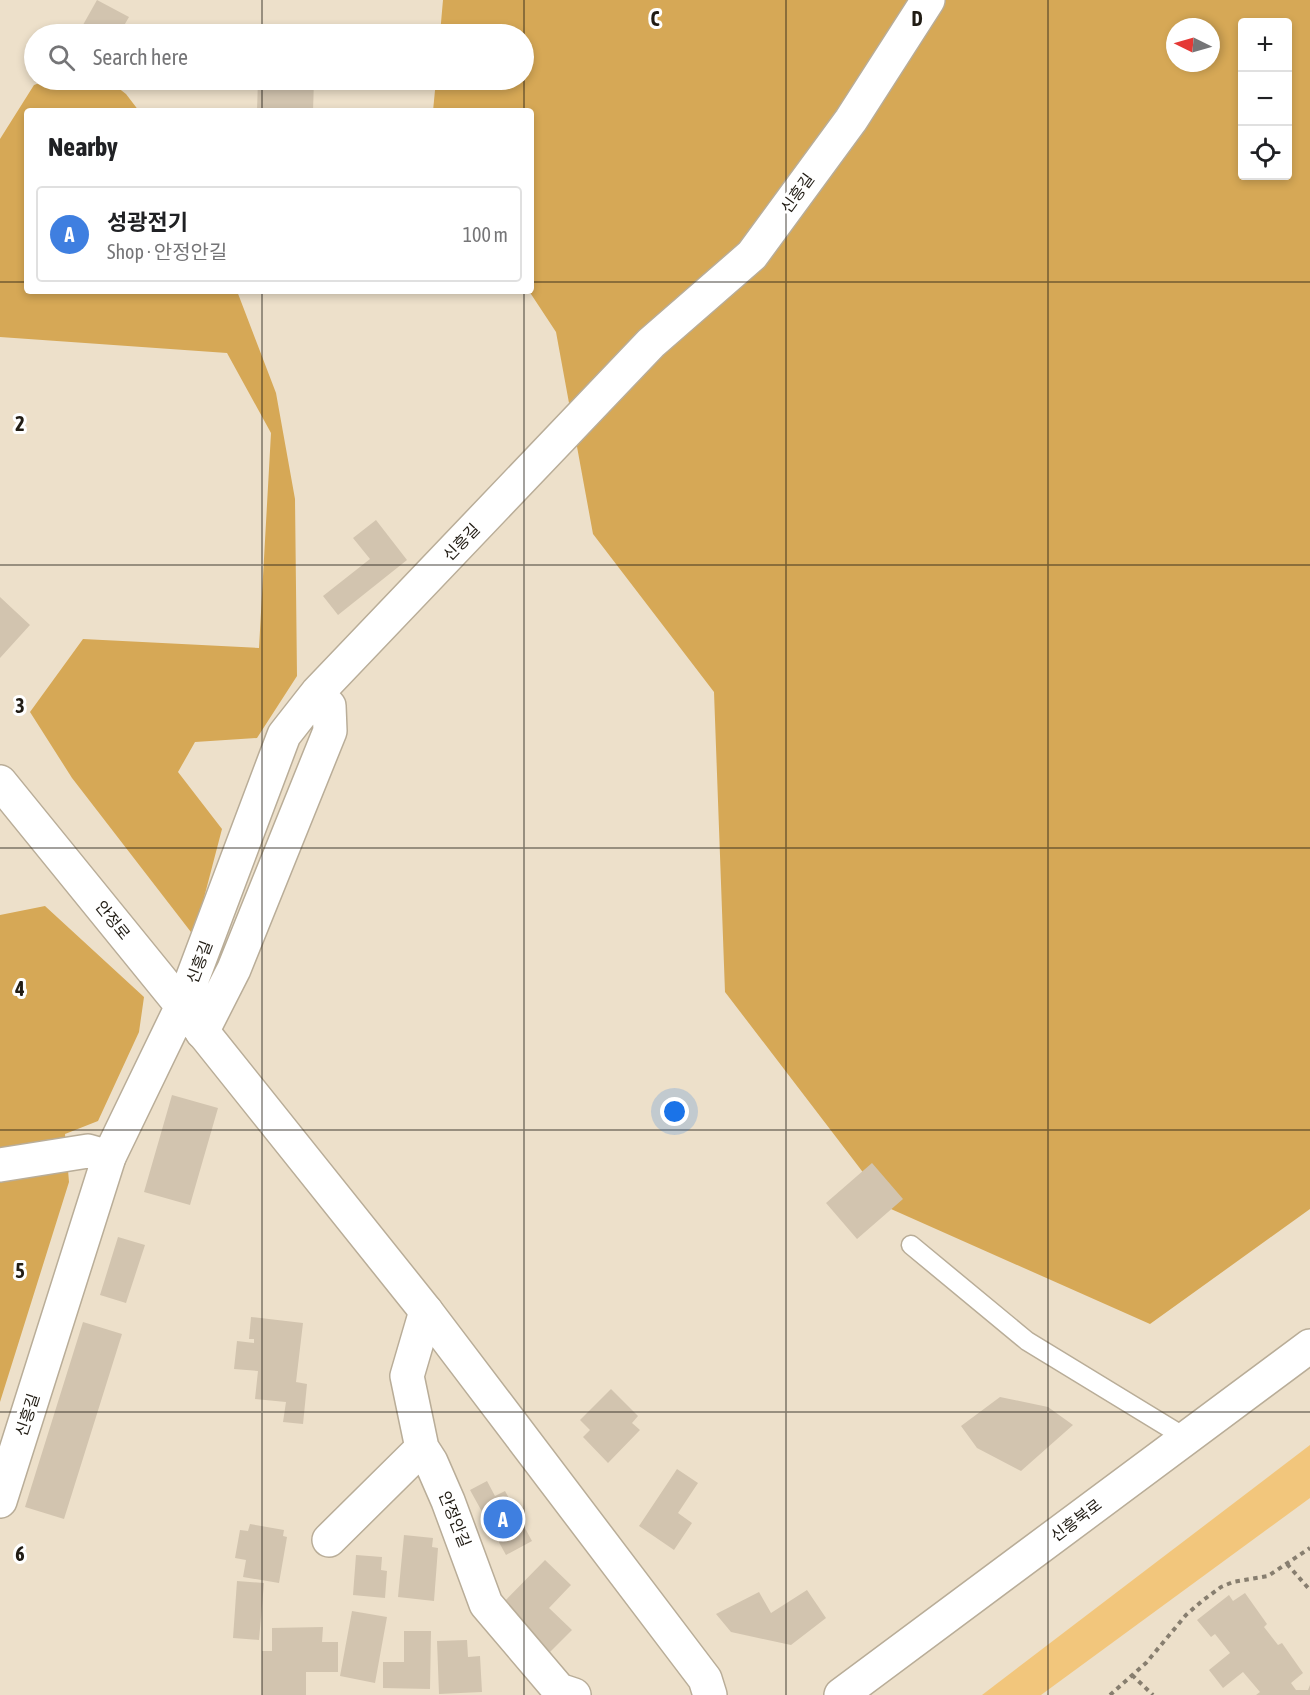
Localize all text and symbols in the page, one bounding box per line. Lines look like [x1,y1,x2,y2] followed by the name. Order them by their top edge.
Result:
[651,7,660,30] text: C
[911,7,923,30] text: D
[1166,18,1220,72] north arrow
[1238,18,1292,180] map controls
[1238,18,1292,72] button: +
[24,24,534,90] search box
[45,41,78,74] icon: search
[93,44,188,70] text: Search here
[1238,72,1292,126] button: −
[1238,126,1292,180] button: locate
[48,132,118,162] text: Nearby
[777,170,817,216] street label: 신흥길
[107,209,188,235] text: 성광전기
[65,223,74,246] text: A
[463,223,508,246] text: 100 m
[107,240,227,263] text: Shop · 안정안길
[15,412,25,435] text: 2
[439,520,483,564] street label: 신흥길
[15,694,25,717] text: 3
[92,897,134,943] street label: 안정로
[183,938,215,986] street label: 신흥길
[14,977,25,1000] text: 4
[660,1097,689,1126] your location
[15,1259,25,1282] text: 5
[12,1391,42,1439] street label: 신흥길
[436,1488,474,1550] street label: 안정안길
[1047,1495,1105,1545] street label: 신흥북로
[484,1496,522,1541] pin: A
[15,1542,25,1565] text: 6

